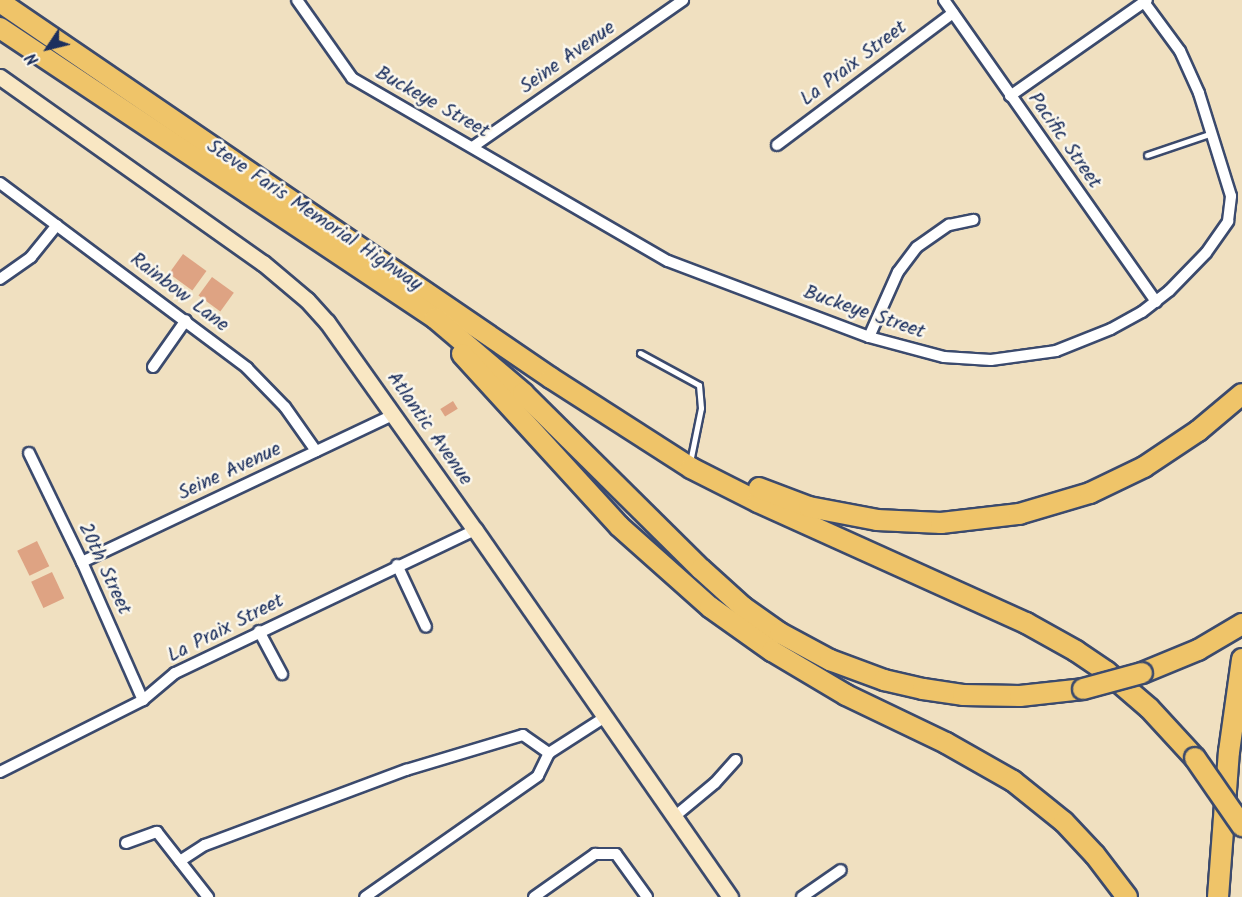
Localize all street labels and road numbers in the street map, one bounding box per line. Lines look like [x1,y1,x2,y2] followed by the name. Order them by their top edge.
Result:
[516,16,620,100] street label: Seine Avenue
[796,16,912,112] street label: La Praix Street
[371,62,493,144] street label: Buckeye Street
[1022,88,1106,194] street label: Pacific Street
[202,135,426,297] street label: Steve Faris Memorial Highway
[125,248,233,338] street label: Rainbow Lane
[800,281,928,345] street label: Buckeye Street
[381,368,477,490] street label: Atlantic Avenue
[175,438,285,506] street label: Seine Avenue
[72,519,136,619] street label: 20th Street
[164,589,288,669] street label: La Praix Street

